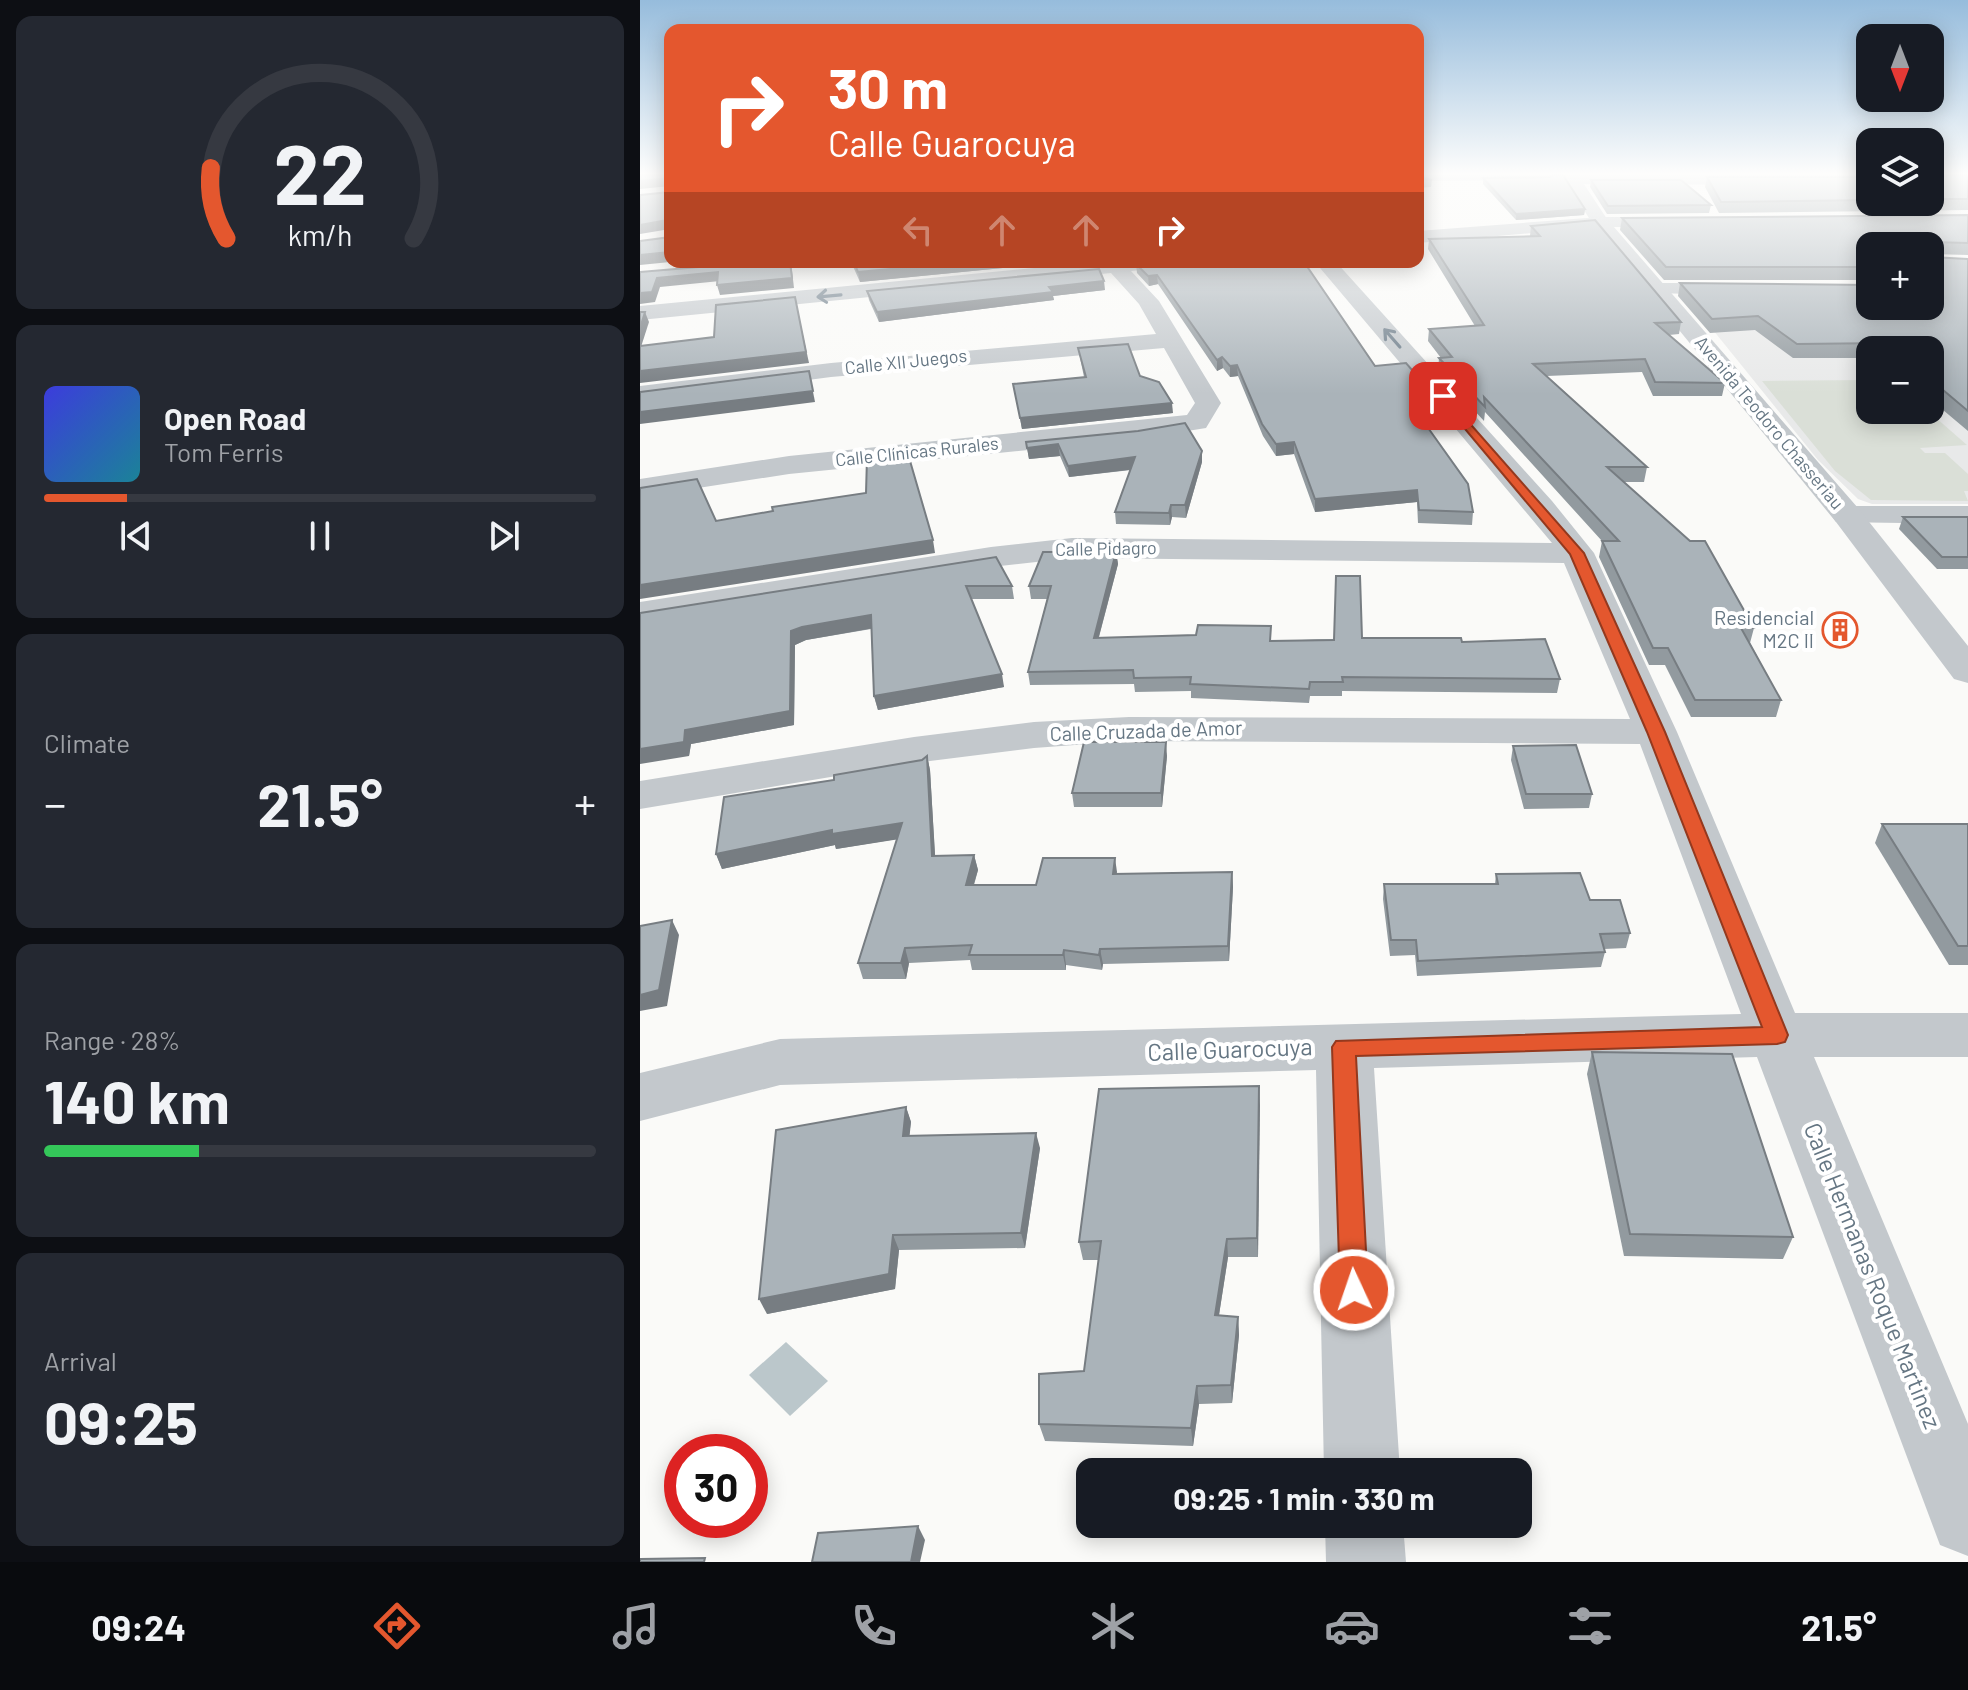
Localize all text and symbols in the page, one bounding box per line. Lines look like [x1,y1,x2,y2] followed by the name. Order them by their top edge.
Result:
[1856,24,1944,112] north arrow
[1856,24,1944,424] map controls
[828,53,948,120] text: 30 m
[696,56,800,160] icon: right
[273,121,367,221] text: 22
[828,121,1076,164] text: Calle Guarocuya
[1856,128,1944,216] button: layers
[896,208,940,252] icon: left
[980,208,1024,252] icon: ahead
[1064,208,1108,252] icon: ahead
[1148,208,1192,252] icon: right
[288,217,352,252] text: km/h
[1856,232,1944,320] button: +
[816,289,843,304] one-way arrow
[1383,328,1401,348] one-way arrow
[1691,331,1849,514] street label: Avenida Teodoro Chasseriau
[1856,336,1944,424] button: −
[844,344,968,378] street label: Calle XII Juegos
[1409,362,1477,430] pin
[1421,374,1465,418] icon: arrive
[164,400,306,436] text: Open Road
[834,431,1000,471] street label: Calle Clínicas Rurales
[164,436,284,467] text: Tom Ferris
[114,514,158,558] icon: previous
[298,514,342,558] icon: pause
[482,514,526,558] icon: next
[1055,536,1157,560] street label: Calle Pidagro
[1714,605,1814,652] place label: Residencial M2C II
[1821,611,1859,649] building icon: Residencial M2C II
[1049,715,1243,745] street label: Calle Cruzada de Amor
[44,727,130,758] text: Climate
[257,767,383,839] text: 21.5°
[44,776,66,829] text: −
[574,776,596,829] text: +
[44,1024,180,1055] text: Range · 28%
[1147,1031,1313,1066] street label: Calle Guarocuya
[44,1064,230,1136] text: 140 km
[1799,1118,1948,1433] street label: Calle Hermanas Roque Martinez
[1312,1248,1396,1332] position arrow
[44,1345,117,1376] text: Arrival
[44,1385,198,1457] text: 09:25
[664,1434,768,1538] speed limit sign: 30
[1173,1480,1435,1516] text: 09:25 · 1 min · 330 m
[369,1598,425,1654] icon: directions
[608,1598,664,1654] icon: music
[846,1598,902,1654] icon: phone
[1085,1598,1141,1654] icon: climate
[1324,1598,1380,1654] icon: car
[1562,1598,1618,1654] icon: filters
[91,1605,186,1648] text: 09:24
[1801,1605,1877,1648] text: 21.5°

